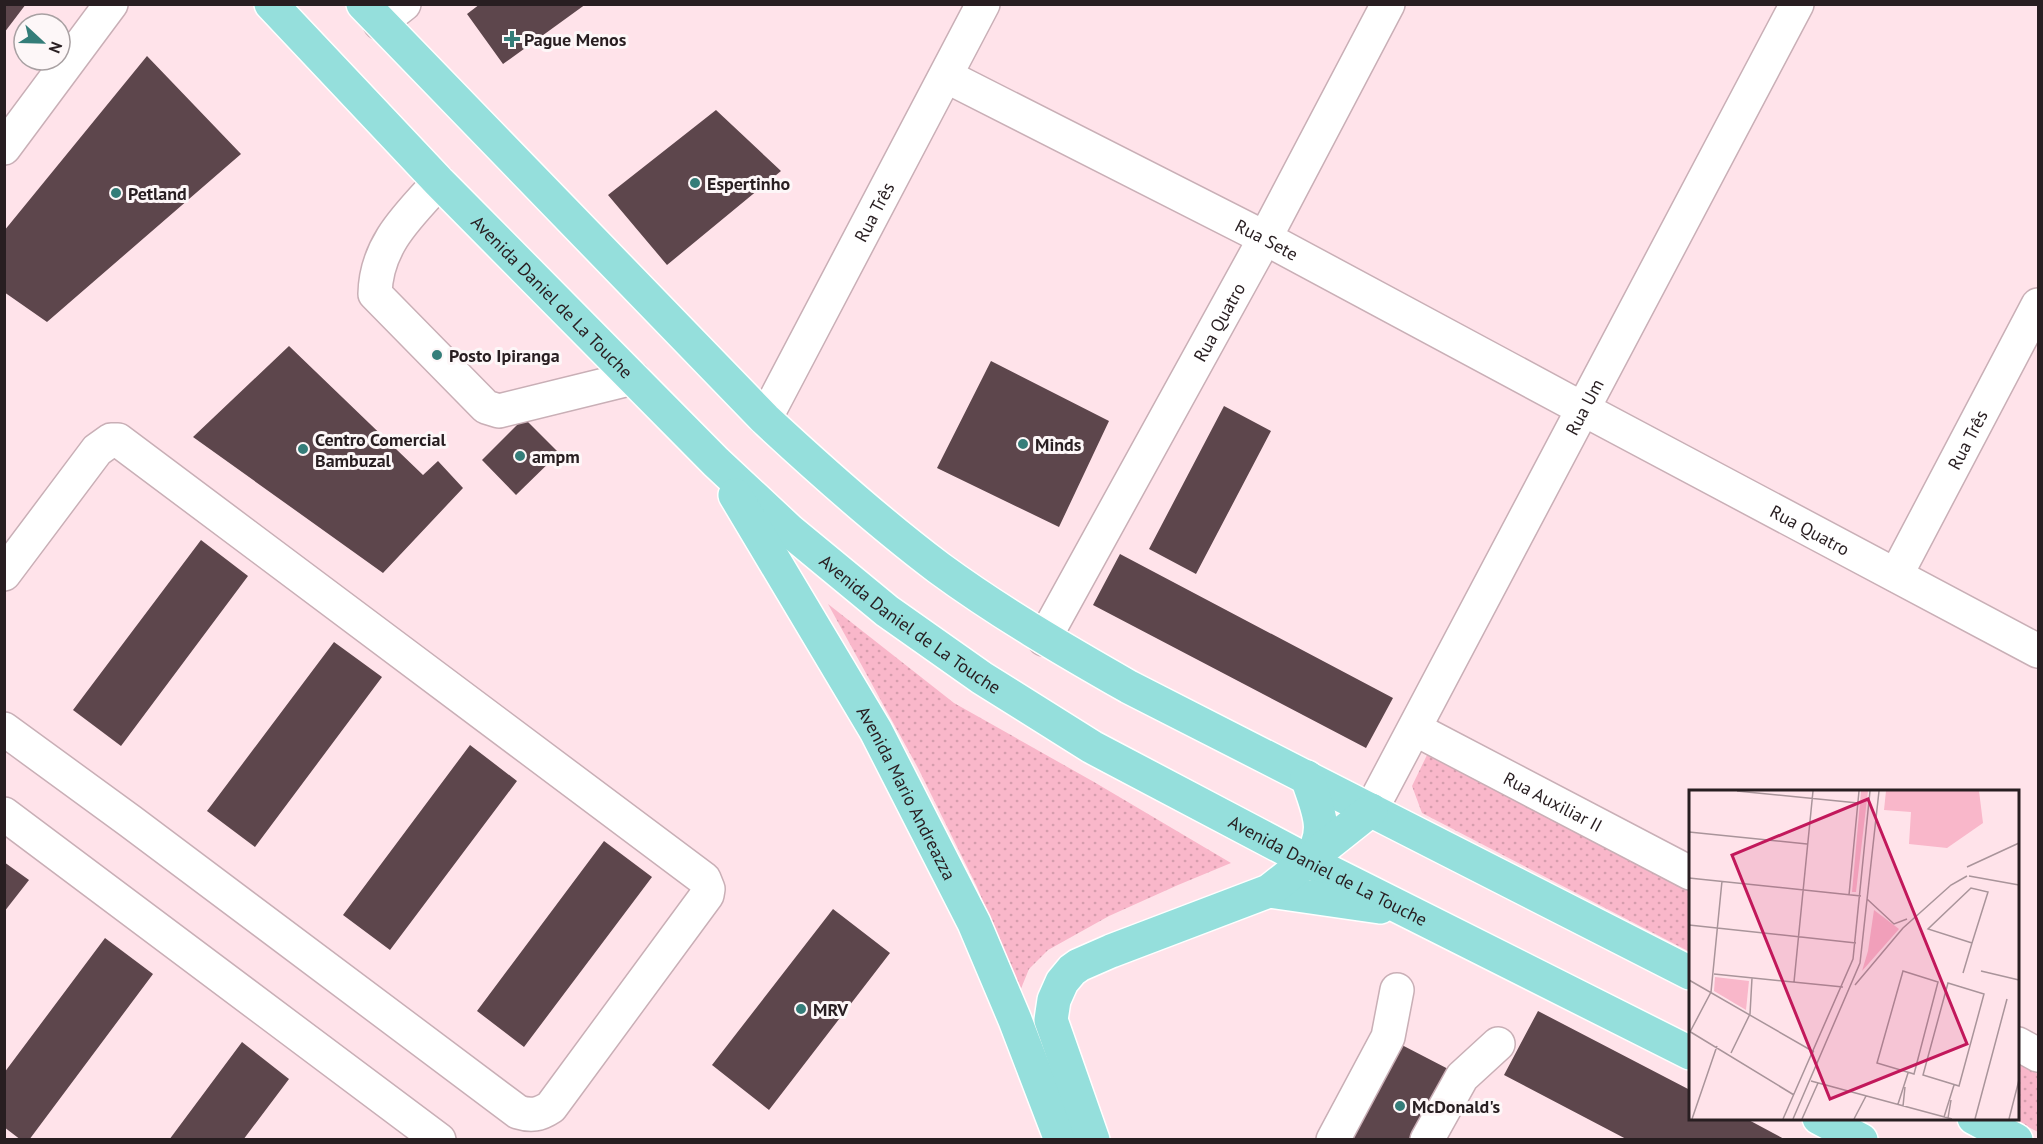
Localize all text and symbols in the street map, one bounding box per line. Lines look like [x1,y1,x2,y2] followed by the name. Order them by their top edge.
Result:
[12,12,72,72] north arrow
[524,28,627,51] place label: Pague Menos
[505,32,519,46] marker: Pague Menos
[45,39,67,56] text: N
[707,172,790,195] place label: Espertinho
[688,176,702,190] marker: Espertinho
[849,178,899,246] street label: Rua Três
[128,182,187,205] place label: Petland
[109,186,123,200] marker: Petland
[467,210,638,383] street label: Avenida Daniel de La Touche
[1232,213,1302,265] street label: Rua Sete
[1188,278,1250,366] street label: Rua Quatro
[449,344,560,367] place label: Posto Ipiranga
[430,348,444,362] marker: Posto Ipiranga
[1560,375,1608,439] street label: Rua Um
[1942,406,1992,473] street label: Rua Três
[315,428,447,472] place label: Centro Comercial Bambuzal
[1035,433,1082,456] place label: Minds
[1016,437,1030,451] marker: Minds
[296,442,310,456] marker: Centro Comercial Bambuzal
[532,445,580,468] place label: ampm
[513,449,527,463] marker: ampm
[1766,499,1854,560] street label: Rua Quatro
[815,549,1005,699] street label: Avenida Daniel de La Touche
[852,702,962,884] street label: Avenida Mario Andreazza
[1500,766,1606,837] street label: Rua Auxiliar II
[1689,790,2019,1120] inset map
[1225,810,1431,931] street label: Avenida Daniel de La Touche
[813,998,848,1021] place label: MRV
[794,1002,808,1016] marker: MRV
[1412,1095,1500,1118] place label: McDonald's
[1393,1099,1407,1113] marker: McDonald's

